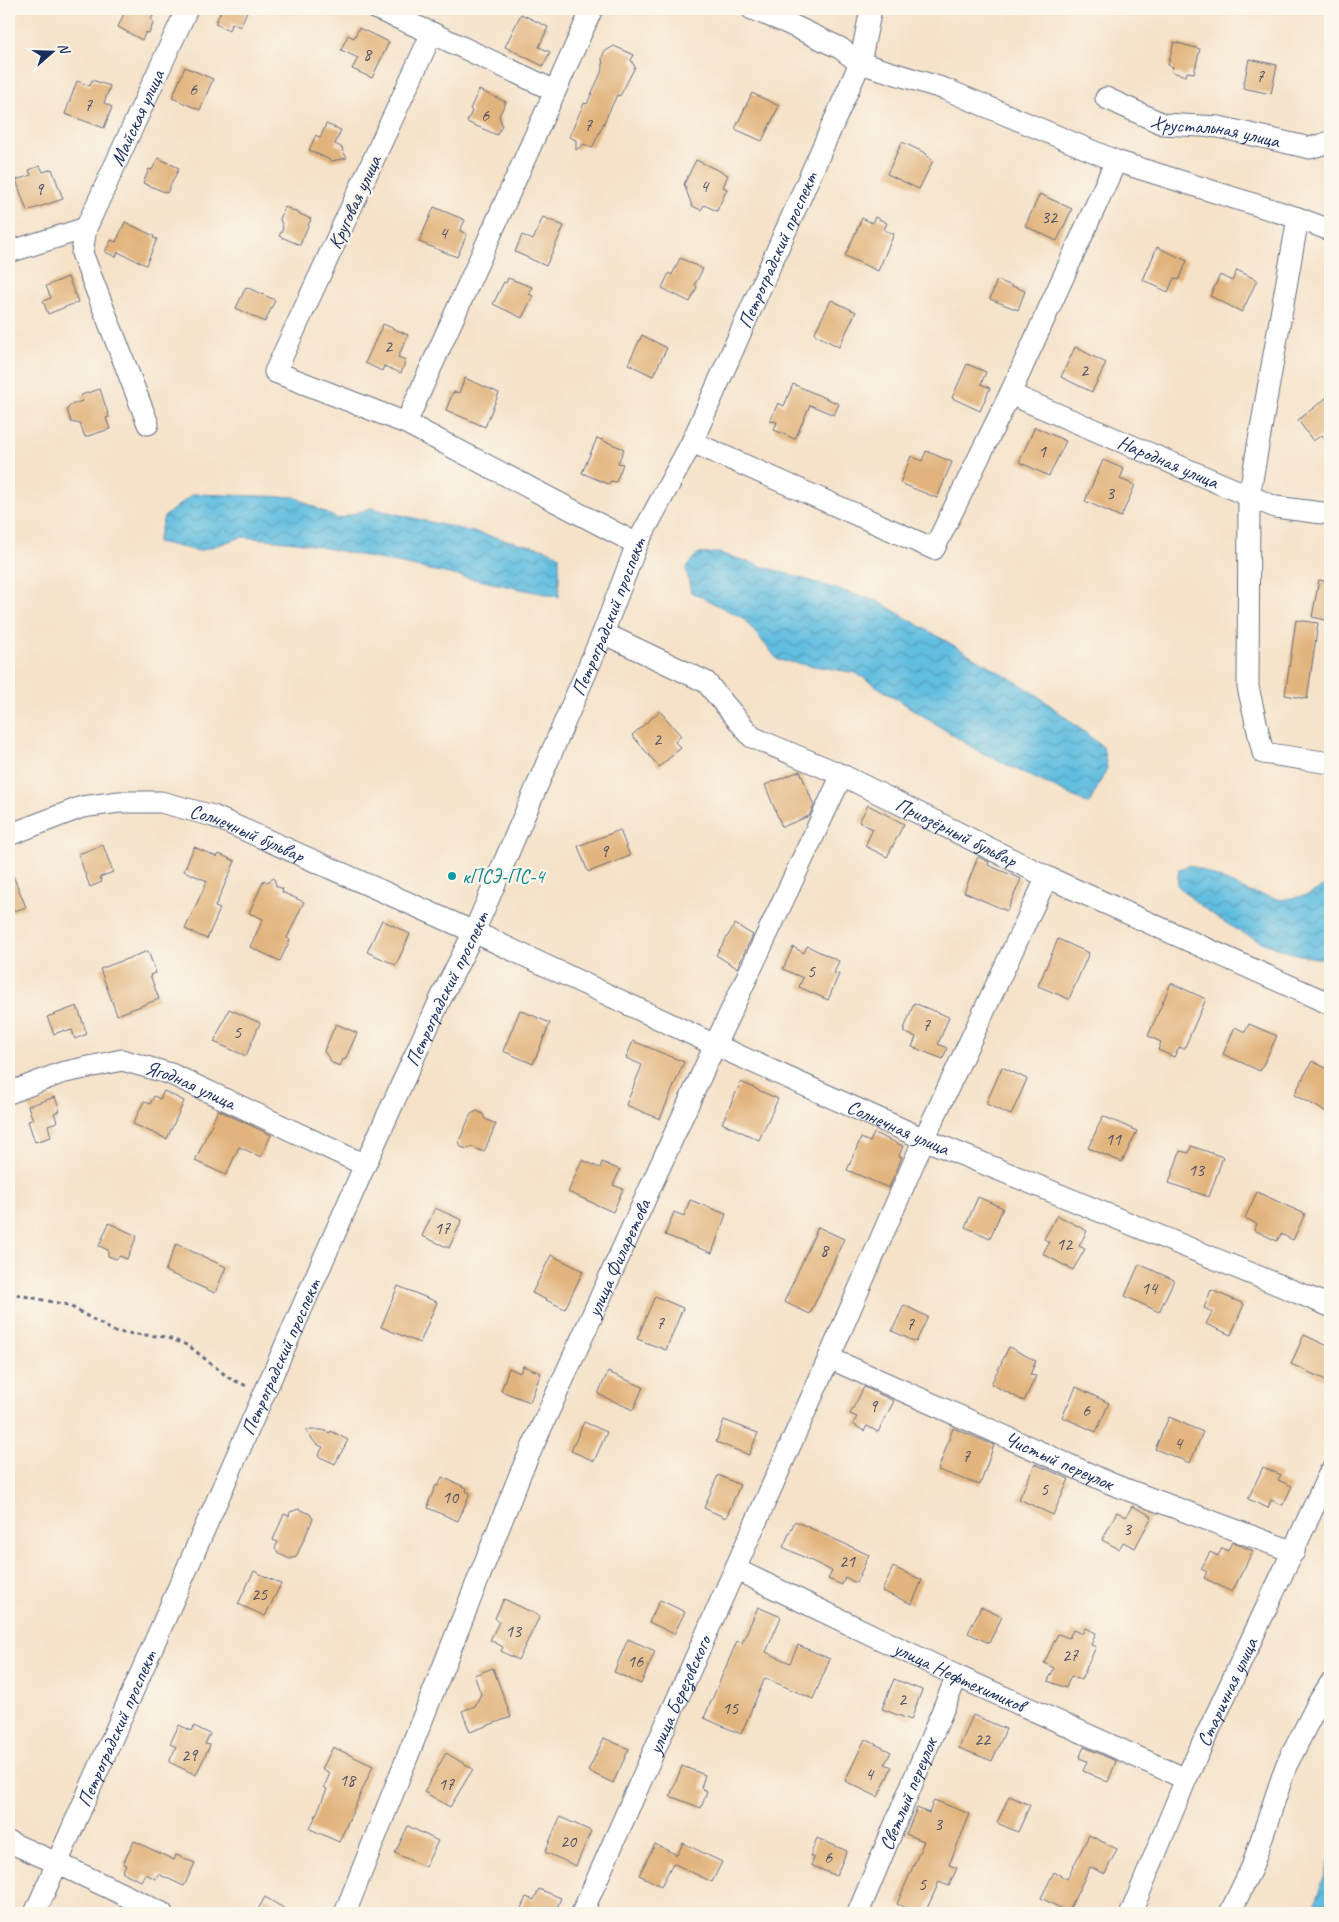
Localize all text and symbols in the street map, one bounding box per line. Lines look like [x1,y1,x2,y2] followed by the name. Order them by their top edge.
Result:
[28,28,78,78] north arrow
[54,41,74,57] text: N
[363,43,373,65] house number: 8
[104,64,171,170] street label: Майская улица
[1256,65,1265,87] house number: 7
[189,78,198,100] house number: 6
[84,94,93,116] house number: 7
[481,104,490,126] house number: 6
[1147,108,1283,154] street label: Хрустальная улица
[584,114,593,136] house number: 7
[322,150,388,253] street label: Круговая улица
[732,167,824,332] street label: Петроградский проспект
[700,175,710,197] house number: 4
[35,178,45,200] house number: 9
[1041,206,1059,228] house number: 32
[439,222,449,244] house number: 4
[384,335,394,357] house number: 2
[1080,359,1090,381] house number: 2
[1114,429,1223,495] street label: Народная улица
[1038,440,1047,462] house number: 1
[1106,482,1116,504] house number: 3
[565,532,652,700] street label: Петроградский проспект
[653,728,663,750] house number: 2
[891,792,1022,874] street label: Приозёрный бульвар
[187,798,309,869] street label: Солнечный бульвар
[600,840,610,862] house number: 9
[462,864,546,889] place label: кПСЭ-ПС-4
[446,870,458,882] marker: кПСЭ-ПС-4
[400,907,495,1070] street label: Петроградский проспект
[807,960,816,982] house number: 5
[922,1014,931,1036] house number: 7
[233,1021,242,1043] house number: 5
[142,1055,241,1116] street label: Ягодная улица
[843,1094,954,1161] street label: Солнечная улица
[1105,1128,1122,1150] house number: 11
[1188,1159,1206,1181] house number: 13
[581,1194,657,1322] street label: улица Филаретова
[434,1217,451,1239] house number: 17
[1056,1233,1074,1255] house number: 12
[820,1239,830,1261] house number: 8
[235,1274,327,1439] street label: Петроградский проспект
[1141,1277,1159,1299] house number: 14
[656,1312,665,1334] house number: 7
[906,1313,915,1335] house number: 7
[869,1395,879,1417] house number: 9
[1082,1399,1091,1421] house number: 6
[1001,1426,1119,1497] street label: Чистый переулок
[1174,1432,1184,1454] house number: 4
[962,1445,971,1467] house number: 7
[1040,1478,1049,1500] house number: 5
[442,1486,460,1508] house number: 10
[1123,1518,1133,1540] house number: 3
[839,1550,856,1572] house number: 21
[251,1583,268,1605] house number: 25
[505,1620,523,1642] house number: 13
[642,1630,718,1759] street label: улица Березовского
[1191,1633,1264,1751] street label: Старичная улица
[889,1635,1032,1719] street label: улица Нефтехимиков
[1062,1644,1079,1666] house number: 27
[71,1645,163,1811] street label: Петроградский проспект
[627,1650,644,1672] house number: 16
[898,1688,908,1710] house number: 2
[722,1697,739,1719] house number: 15
[974,1728,992,1750] house number: 22
[874,1733,943,1854] street label: Светлый переулок
[181,1744,199,1766] house number: 29
[865,1763,875,1785] house number: 4
[339,1769,357,1791] house number: 18
[438,1773,455,1795] house number: 17
[934,1813,944,1835] house number: 3
[560,1830,578,1852] house number: 20
[824,1846,833,1868] house number: 6
[918,1873,927,1895] house number: 5

